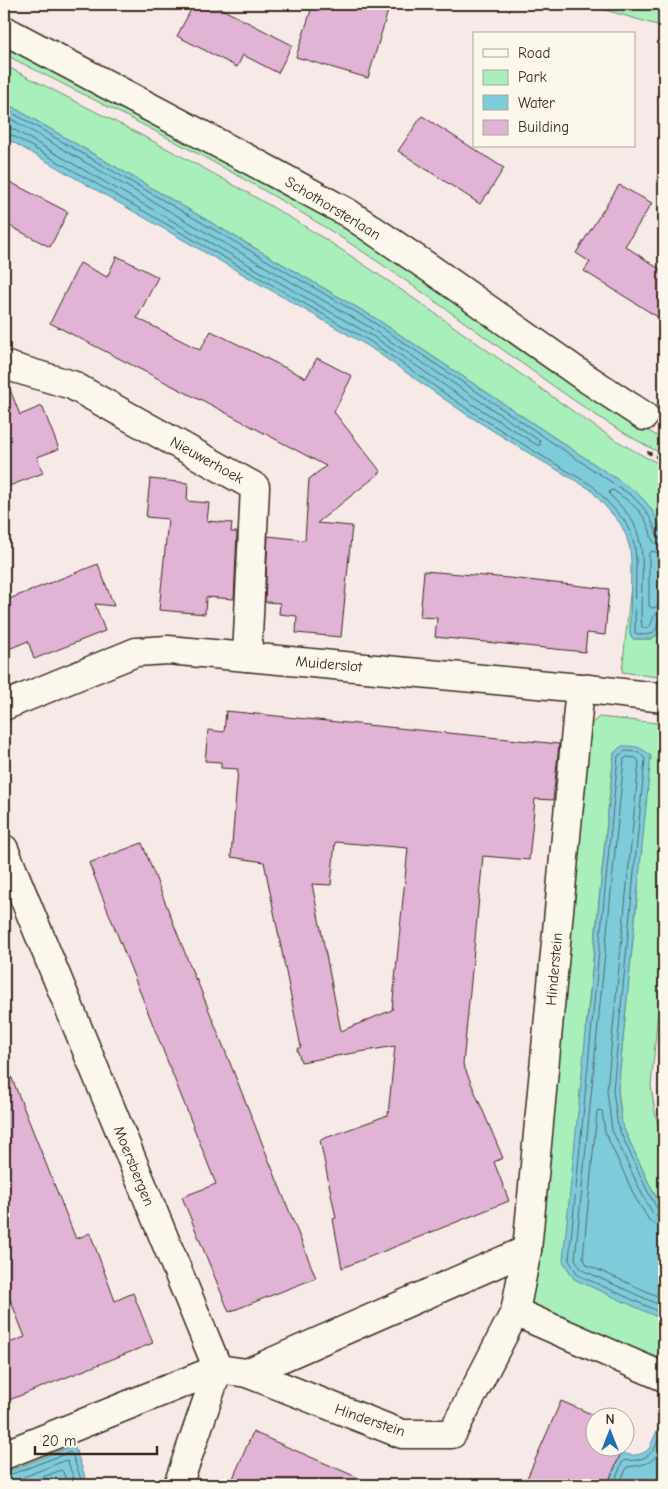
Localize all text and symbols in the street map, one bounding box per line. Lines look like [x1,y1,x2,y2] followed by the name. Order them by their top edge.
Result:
[473,32,636,148] legend
[518,44,550,62] text: Road
[518,68,547,86] text: Park
[518,94,555,112] text: Water
[518,118,569,136] text: Building
[282,172,384,244] street label: Schothorsterlaan
[167,432,248,488] street label: Nieuwerhoek
[295,652,364,676] street label: Muiderslot
[542,932,566,1006] street label: Hinderstein
[110,1123,158,1209] street label: Moersbergen
[332,1400,408,1440] street label: Hinderstein
[586,1406,636,1456] north arrow
[605,1411,615,1428] text: N
[35,1424,158,1456] scale bar
[42,1432,76,1450] text: 20 m

